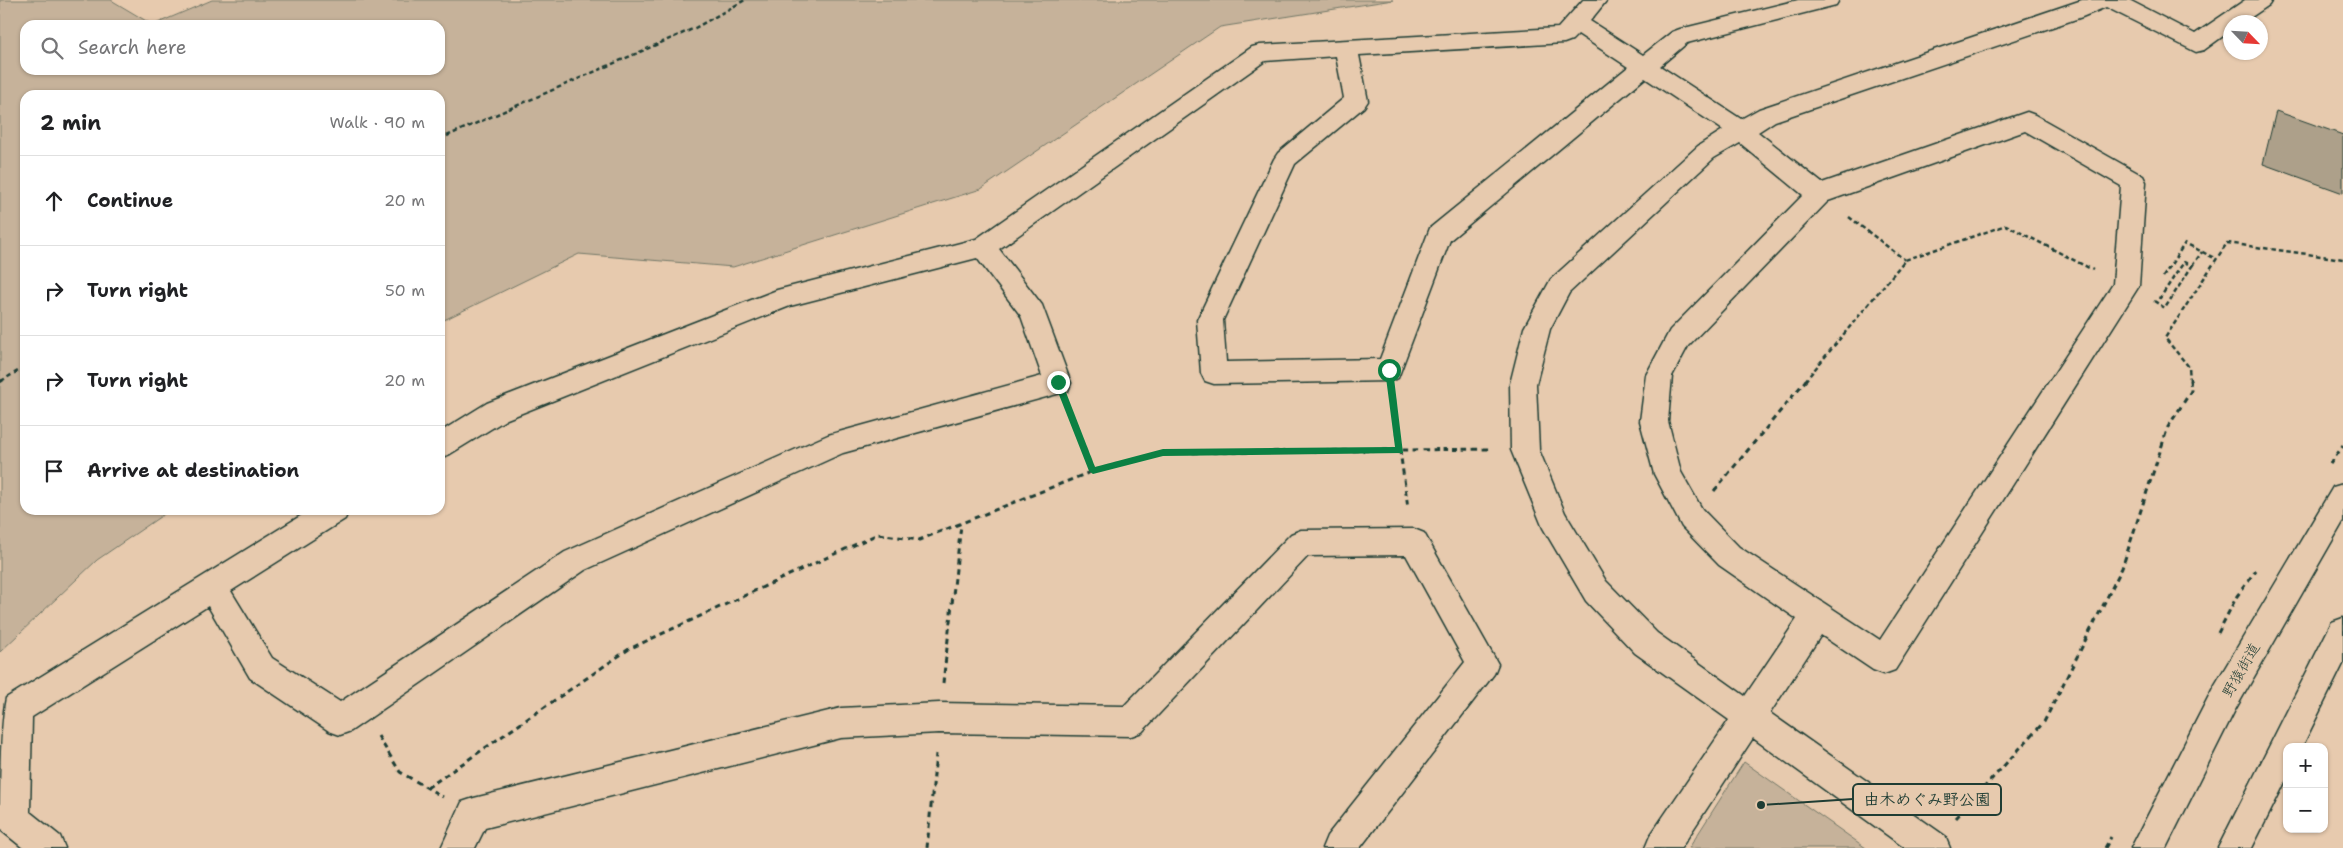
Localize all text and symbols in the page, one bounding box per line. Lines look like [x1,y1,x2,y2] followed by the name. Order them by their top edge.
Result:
[2223,15,2268,60] north arrow
[20,20,445,75] search box
[38,34,66,62] icon: search
[78,35,187,60] text: Search here
[40,109,101,137] text: 2 min
[330,112,425,133] text: Walk · 90 m
[40,187,68,215] icon: ahead
[87,188,173,213] text: Continue
[384,190,425,211] text: 20 m
[40,277,68,305] icon: right
[87,278,188,303] text: Turn right
[385,280,425,301] text: 50 m
[1378,359,1401,382] route start
[40,367,68,395] icon: right
[87,368,188,393] text: Turn right
[384,370,425,391] text: 20 m
[1047,371,1070,394] route end
[40,457,68,485] icon: arrive
[87,458,299,483] text: Arrive at destination
[2217,639,2265,701] street label: 野猿街道
[2283,743,2328,833] map controls
[2283,743,2328,788] button: +
[1853,784,2001,815] callout: 由木めぐみ野公園
[2283,788,2328,833] button: −
[1863,789,1991,810] text: 由木めぐみ野公園

